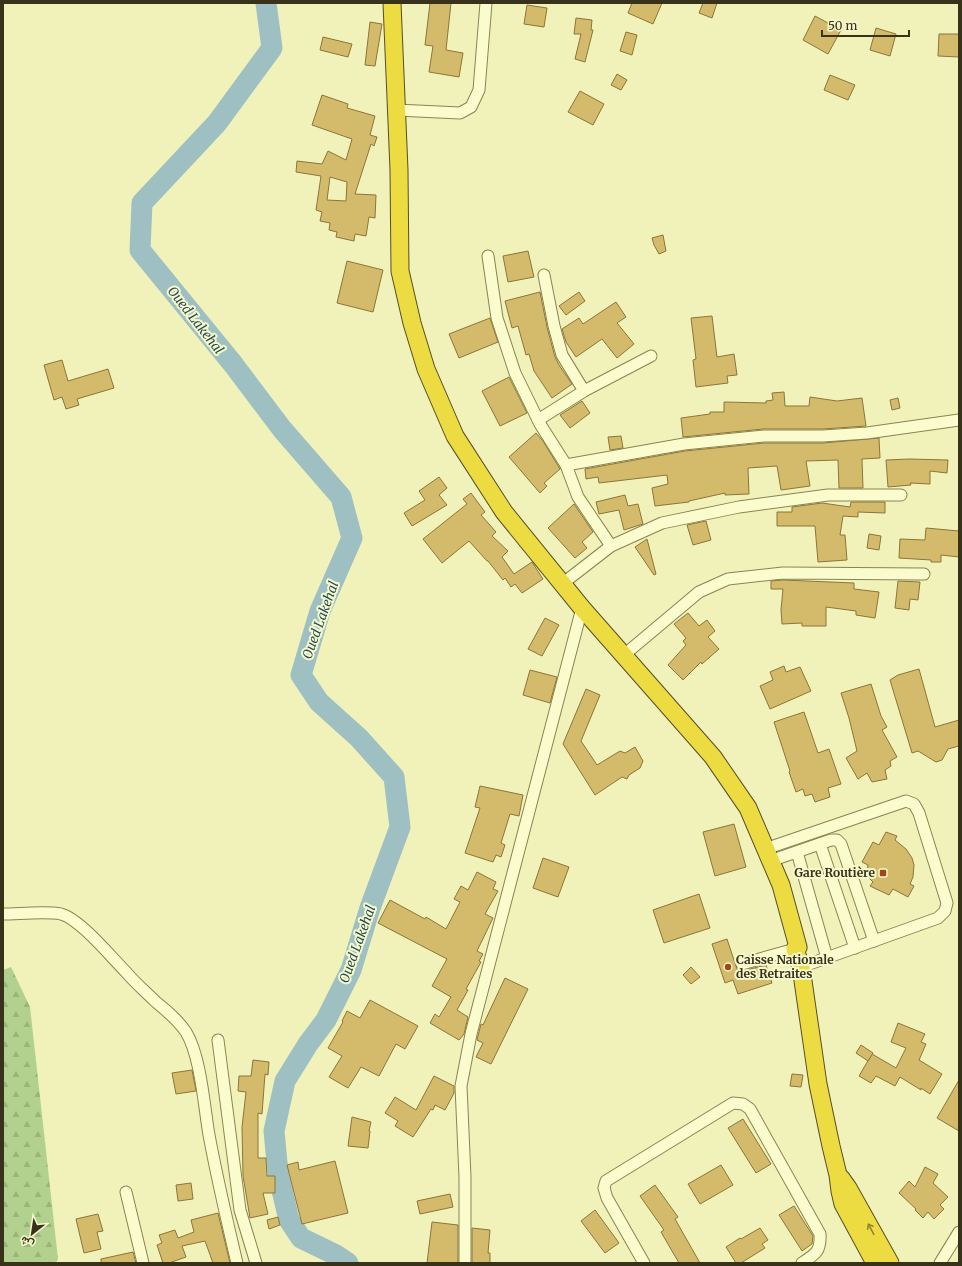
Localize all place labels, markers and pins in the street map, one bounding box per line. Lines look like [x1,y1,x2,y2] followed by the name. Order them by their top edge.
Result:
[794,865,875,880] place label: Gare Routière
[878,868,888,878] marker: Gare Routière
[736,952,834,981] place label: Caisse Nationale des Retraites
[723,962,733,972] marker: Caisse Nationale des Retraites

